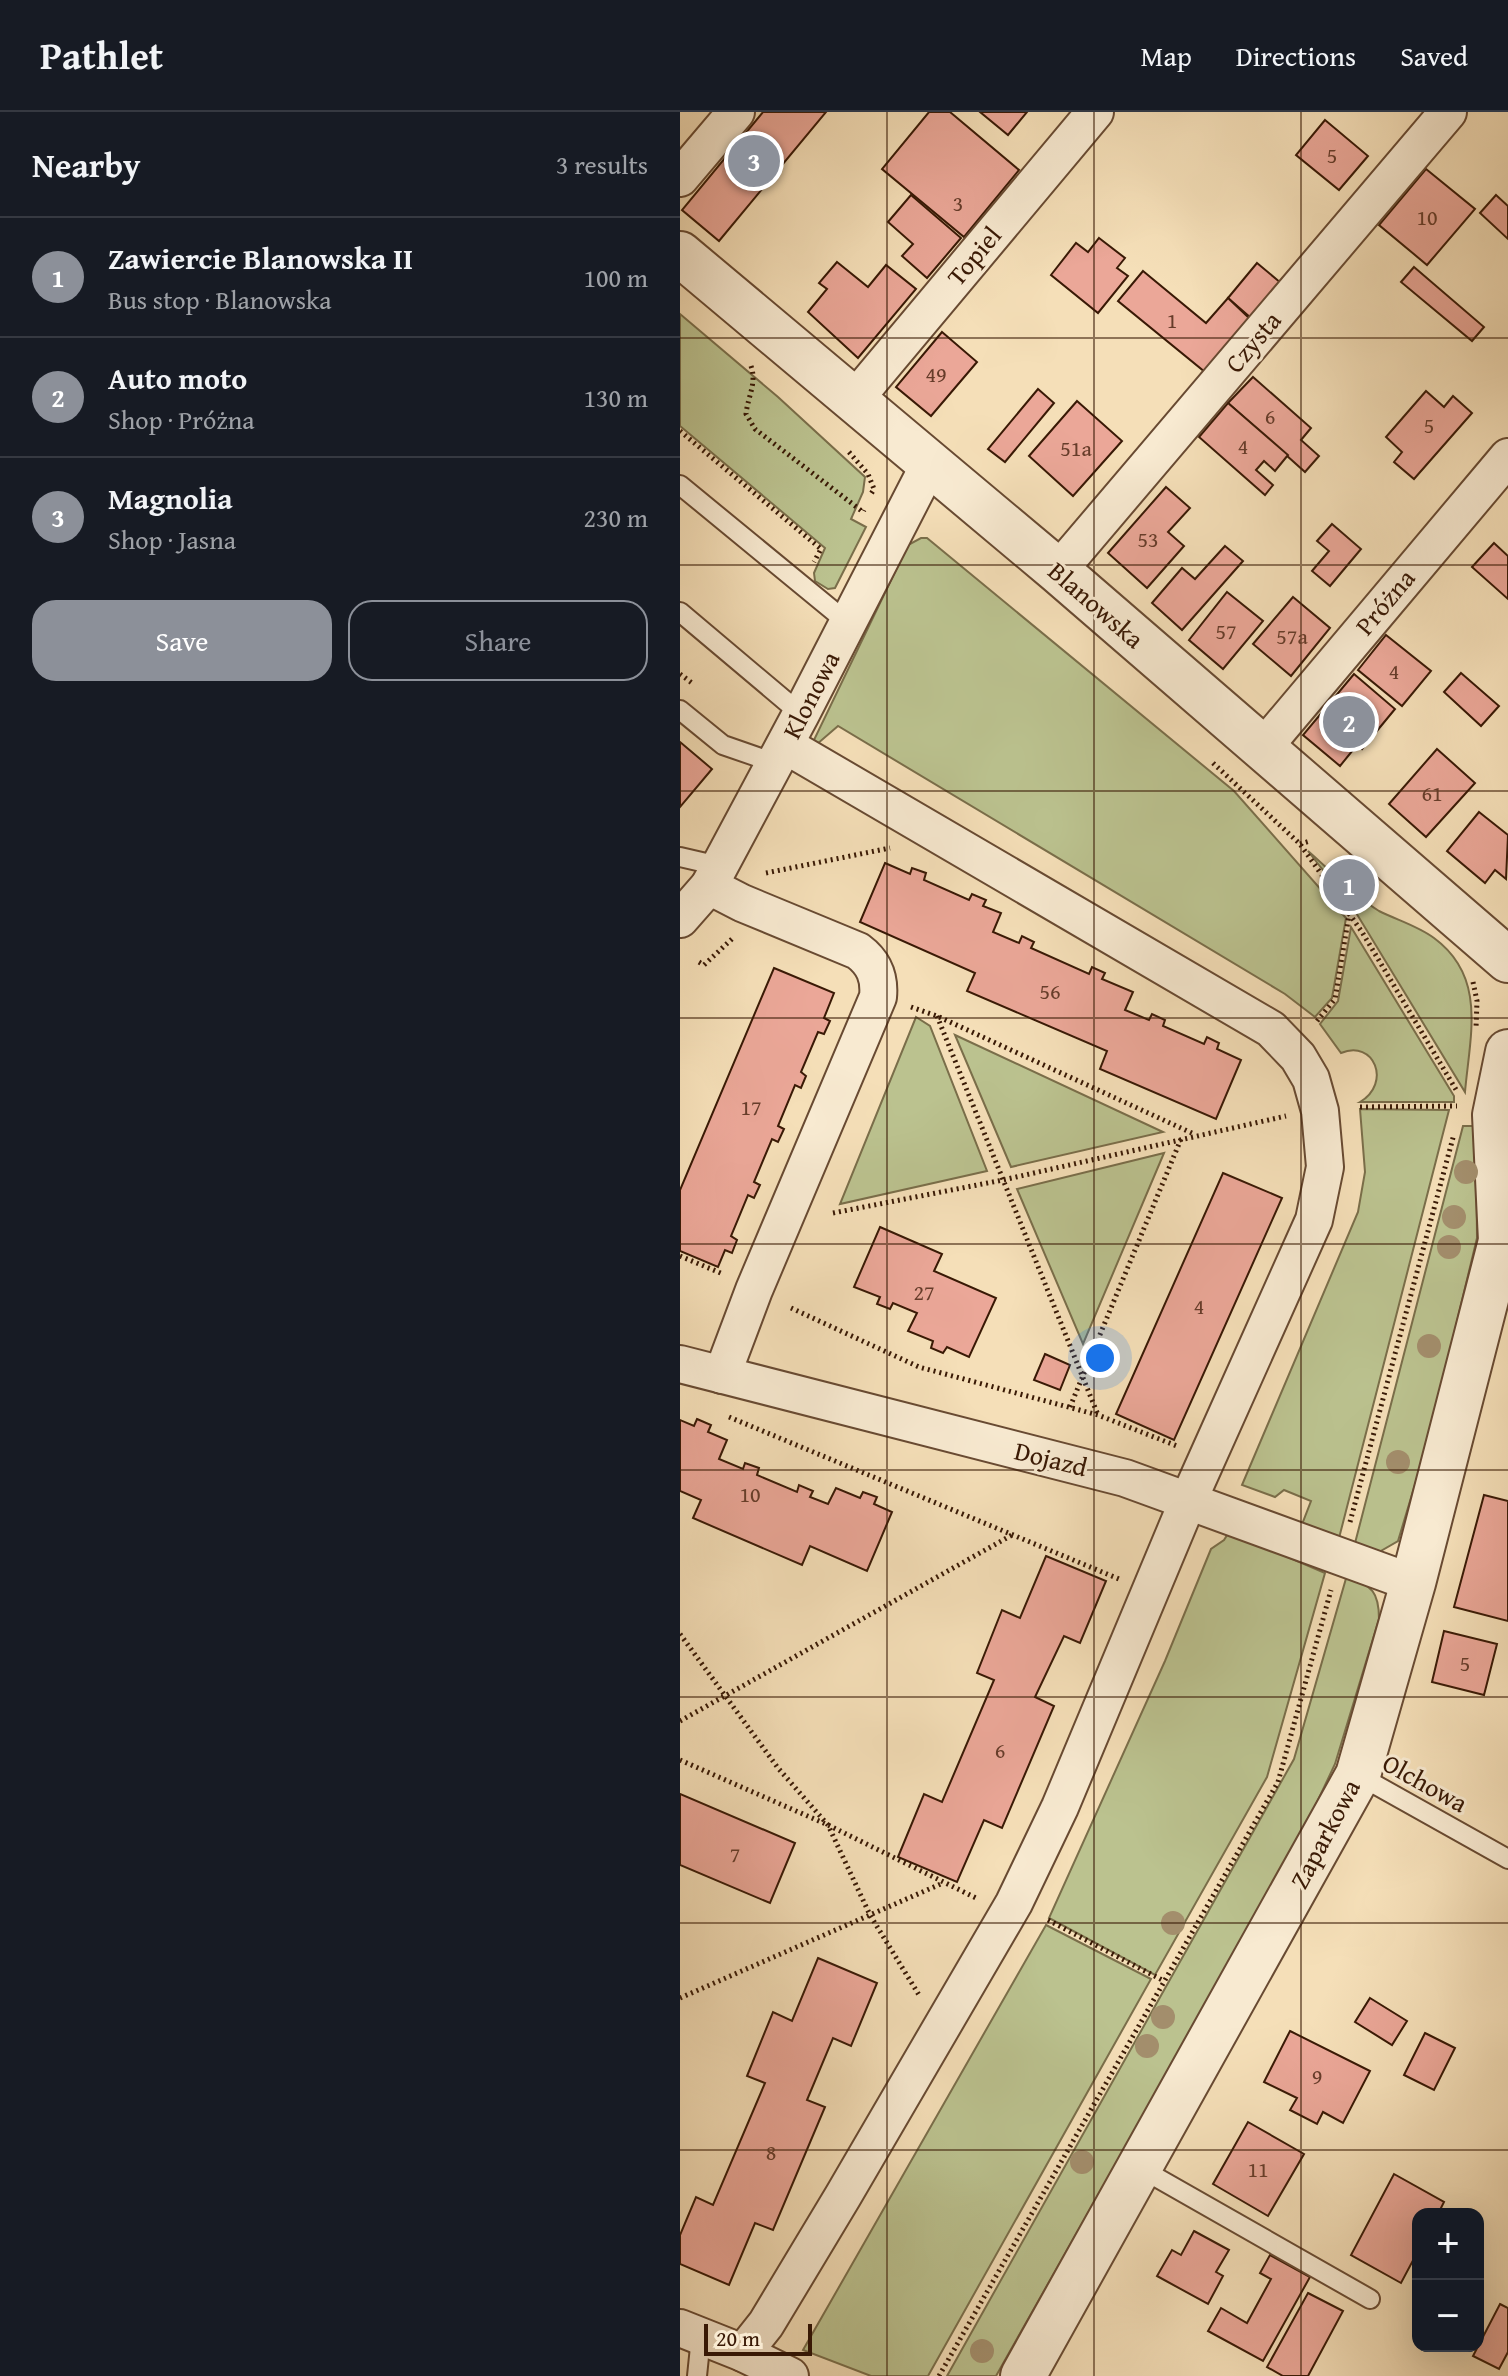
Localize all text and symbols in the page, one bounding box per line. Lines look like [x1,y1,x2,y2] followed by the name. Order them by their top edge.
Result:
[40,27,163,83] text: Pathlet
[1140,35,1192,76] text: Map
[1236,35,1356,76] text: Directions
[1400,35,1468,76] text: Saved
[728,131,780,191] pin: 3
[1327,139,1337,171] house number: 5
[32,140,141,189] text: Nearby
[556,145,648,184] text: 3 results
[953,187,963,219] house number: 3
[1416,201,1438,233] house number: 10
[937,217,1010,294] street label: Topiel
[108,236,413,280] text: Zawiercie Blanowska II
[51,258,65,297] text: 1
[583,258,648,297] text: 100 m
[108,280,332,319] text: Bus stop · Blanowska
[1215,302,1291,381] street label: Czysta
[1167,304,1177,336] house number: 1
[108,356,247,400] text: Auto moto
[925,358,947,390] house number: 49
[51,378,65,417] text: 2
[583,378,648,417] text: 130 m
[108,400,255,439] text: Shop · Próżna
[1265,400,1275,432] house number: 6
[1424,409,1434,441] house number: 5
[1238,430,1248,462] house number: 4
[1060,432,1092,464] house number: 51a
[108,476,233,520] text: Magnolia
[51,498,65,537] text: 3
[583,498,648,537] text: 230 m
[108,520,236,559] text: Shop · Jasna
[1137,523,1159,555] house number: 53
[1040,552,1153,658] street label: Blanowska
[1345,559,1425,643] street label: Próżna
[32,600,332,681] button: Save
[348,600,648,681] button: Share
[1215,615,1237,647] house number: 57
[1276,620,1308,652] house number: 57a
[772,644,850,745] street label: Klonowa
[1389,655,1399,687] house number: 4
[1323,692,1375,752] pin: 2
[1421,777,1443,809] house number: 61
[1323,855,1375,915] pin: 1
[1039,975,1061,1007] house number: 56
[740,1091,762,1123] house number: 17
[913,1276,935,1308] house number: 27
[1194,1290,1204,1322] house number: 4
[1080,1338,1120,1378] your location
[1011,1431,1092,1486] street label: Dojazd
[739,1478,761,1510] house number: 10
[1460,1647,1470,1679] house number: 5
[995,1734,1005,1766] house number: 6
[1376,1743,1476,1822] street label: Olchowa
[1279,1771,1370,1895] street label: Zaparkowa
[730,1838,740,1870] house number: 7
[1312,2060,1322,2092] house number: 9
[766,2136,776,2168] house number: 8
[1247,2153,1269,2185] house number: 11
[1412,2208,1484,2352] map controls
[1412,2208,1484,2280] button: +
[1412,2280,1484,2352] button: −
[704,2320,812,2356] scale bar
[716,2322,760,2354] text: 20 m

